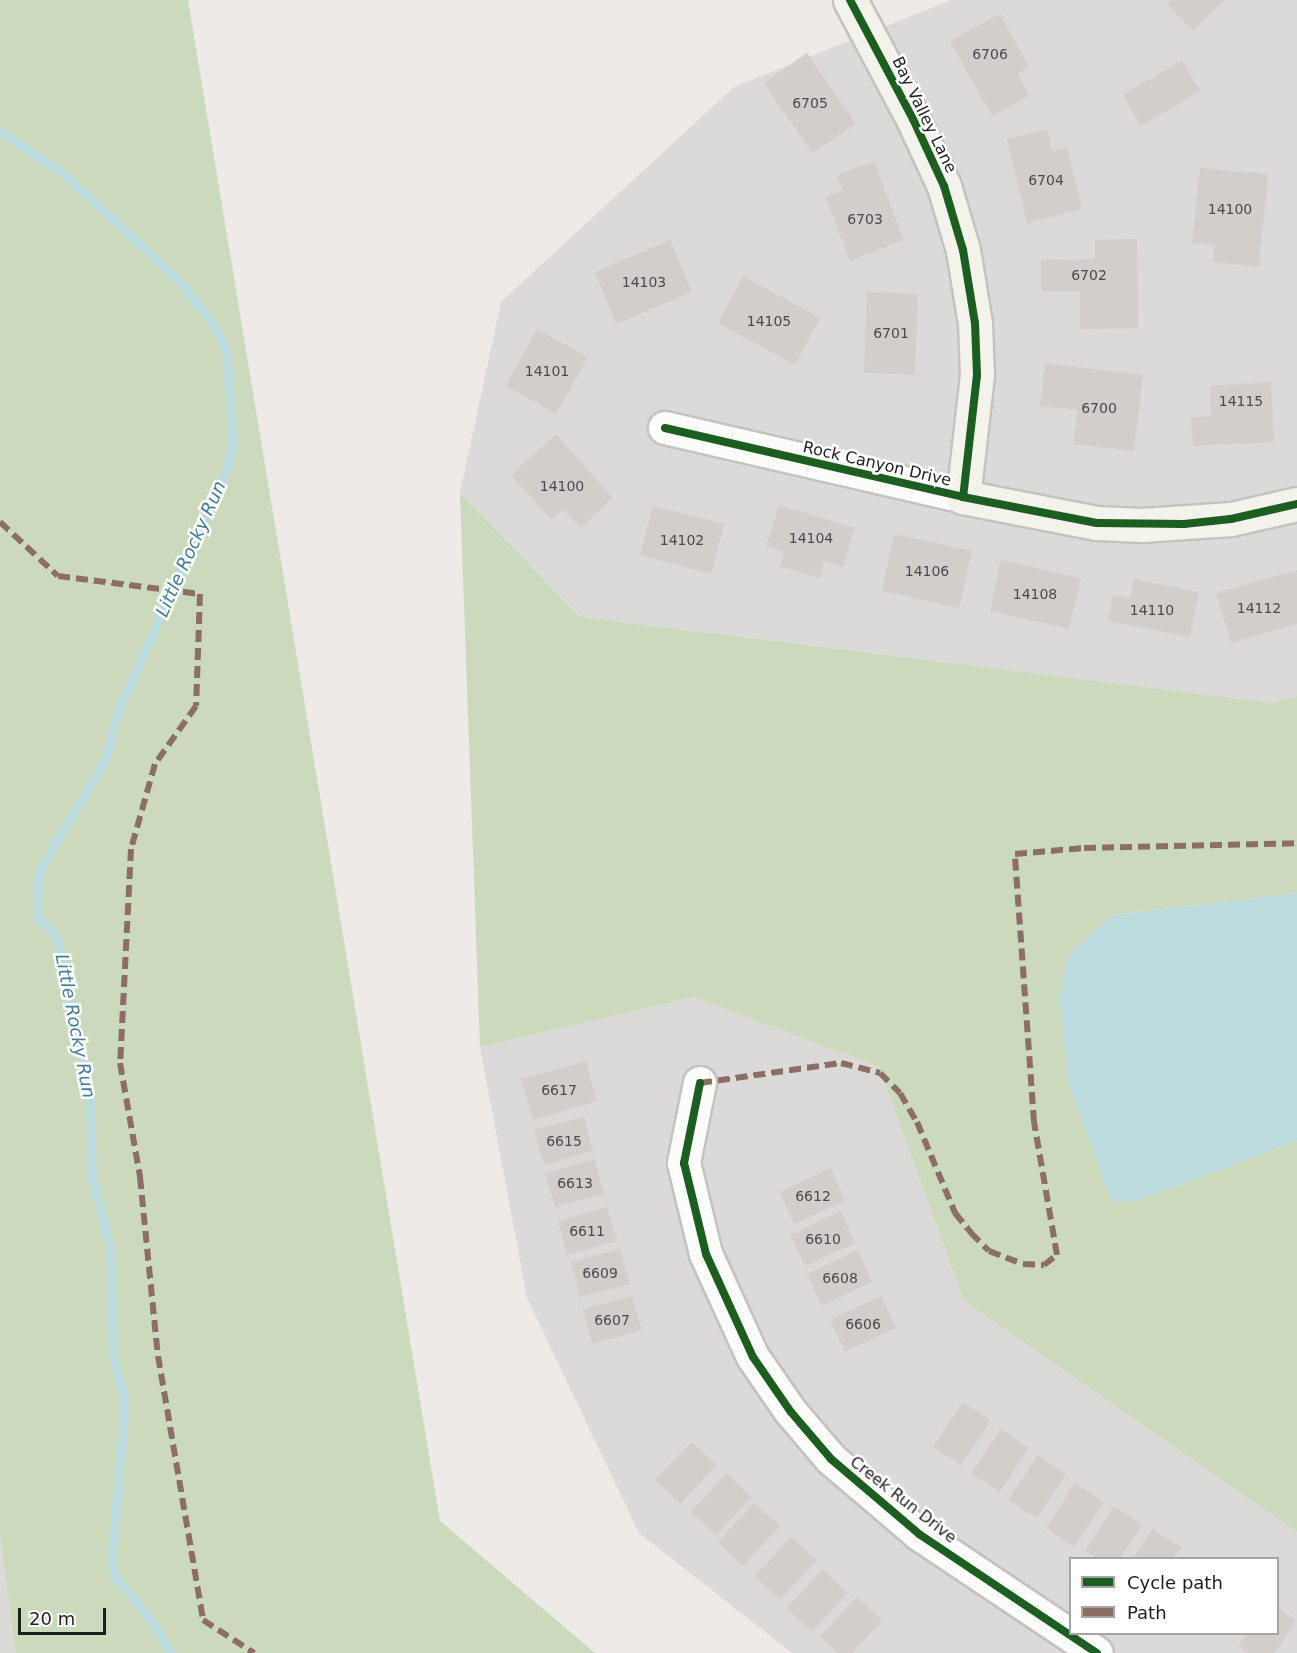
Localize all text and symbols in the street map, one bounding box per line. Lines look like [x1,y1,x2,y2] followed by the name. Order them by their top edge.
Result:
[972,46,1008,62] house number: 6706
[888,54,960,176] street label: Bay Valley Lane
[792,95,828,111] house number: 6705
[1028,172,1064,188] house number: 6704
[1208,201,1252,217] house number: 14100
[847,211,883,227] house number: 6703
[1071,267,1107,283] house number: 6702
[622,274,666,290] house number: 14103
[747,313,791,329] house number: 14105
[873,325,909,341] house number: 6701
[525,363,569,379] house number: 14101
[1219,393,1263,409] house number: 14115
[1081,400,1117,416] house number: 6700
[801,438,953,490] street label: Rock Canyon Drive
[151,478,231,620] water label: Little Rocky Run
[540,478,584,494] house number: 14100
[789,530,833,546] house number: 14104
[660,532,704,548] house number: 14102
[905,563,949,579] house number: 14106
[1013,586,1057,602] house number: 14108
[1237,600,1281,616] house number: 14112
[1130,602,1174,618] house number: 14110
[50,952,100,1100] water label: Little Rocky Run
[541,1082,577,1098] house number: 6617
[546,1133,582,1149] house number: 6615
[557,1175,593,1191] house number: 6613
[795,1188,831,1204] house number: 6612
[569,1223,605,1239] house number: 6611
[805,1231,841,1247] house number: 6610
[582,1265,618,1281] house number: 6609
[822,1270,858,1286] house number: 6608
[594,1312,630,1328] house number: 6607
[845,1316,881,1332] house number: 6606
[846,1452,960,1548] street label: Creek Run Drive
[1069,1557,1279,1635] legend
[1127,1572,1223,1593] text: Cycle path
[21,1596,110,1634] scale bar
[1127,1602,1167,1623] text: Path
[29,1608,75,1629] text: 20 m

